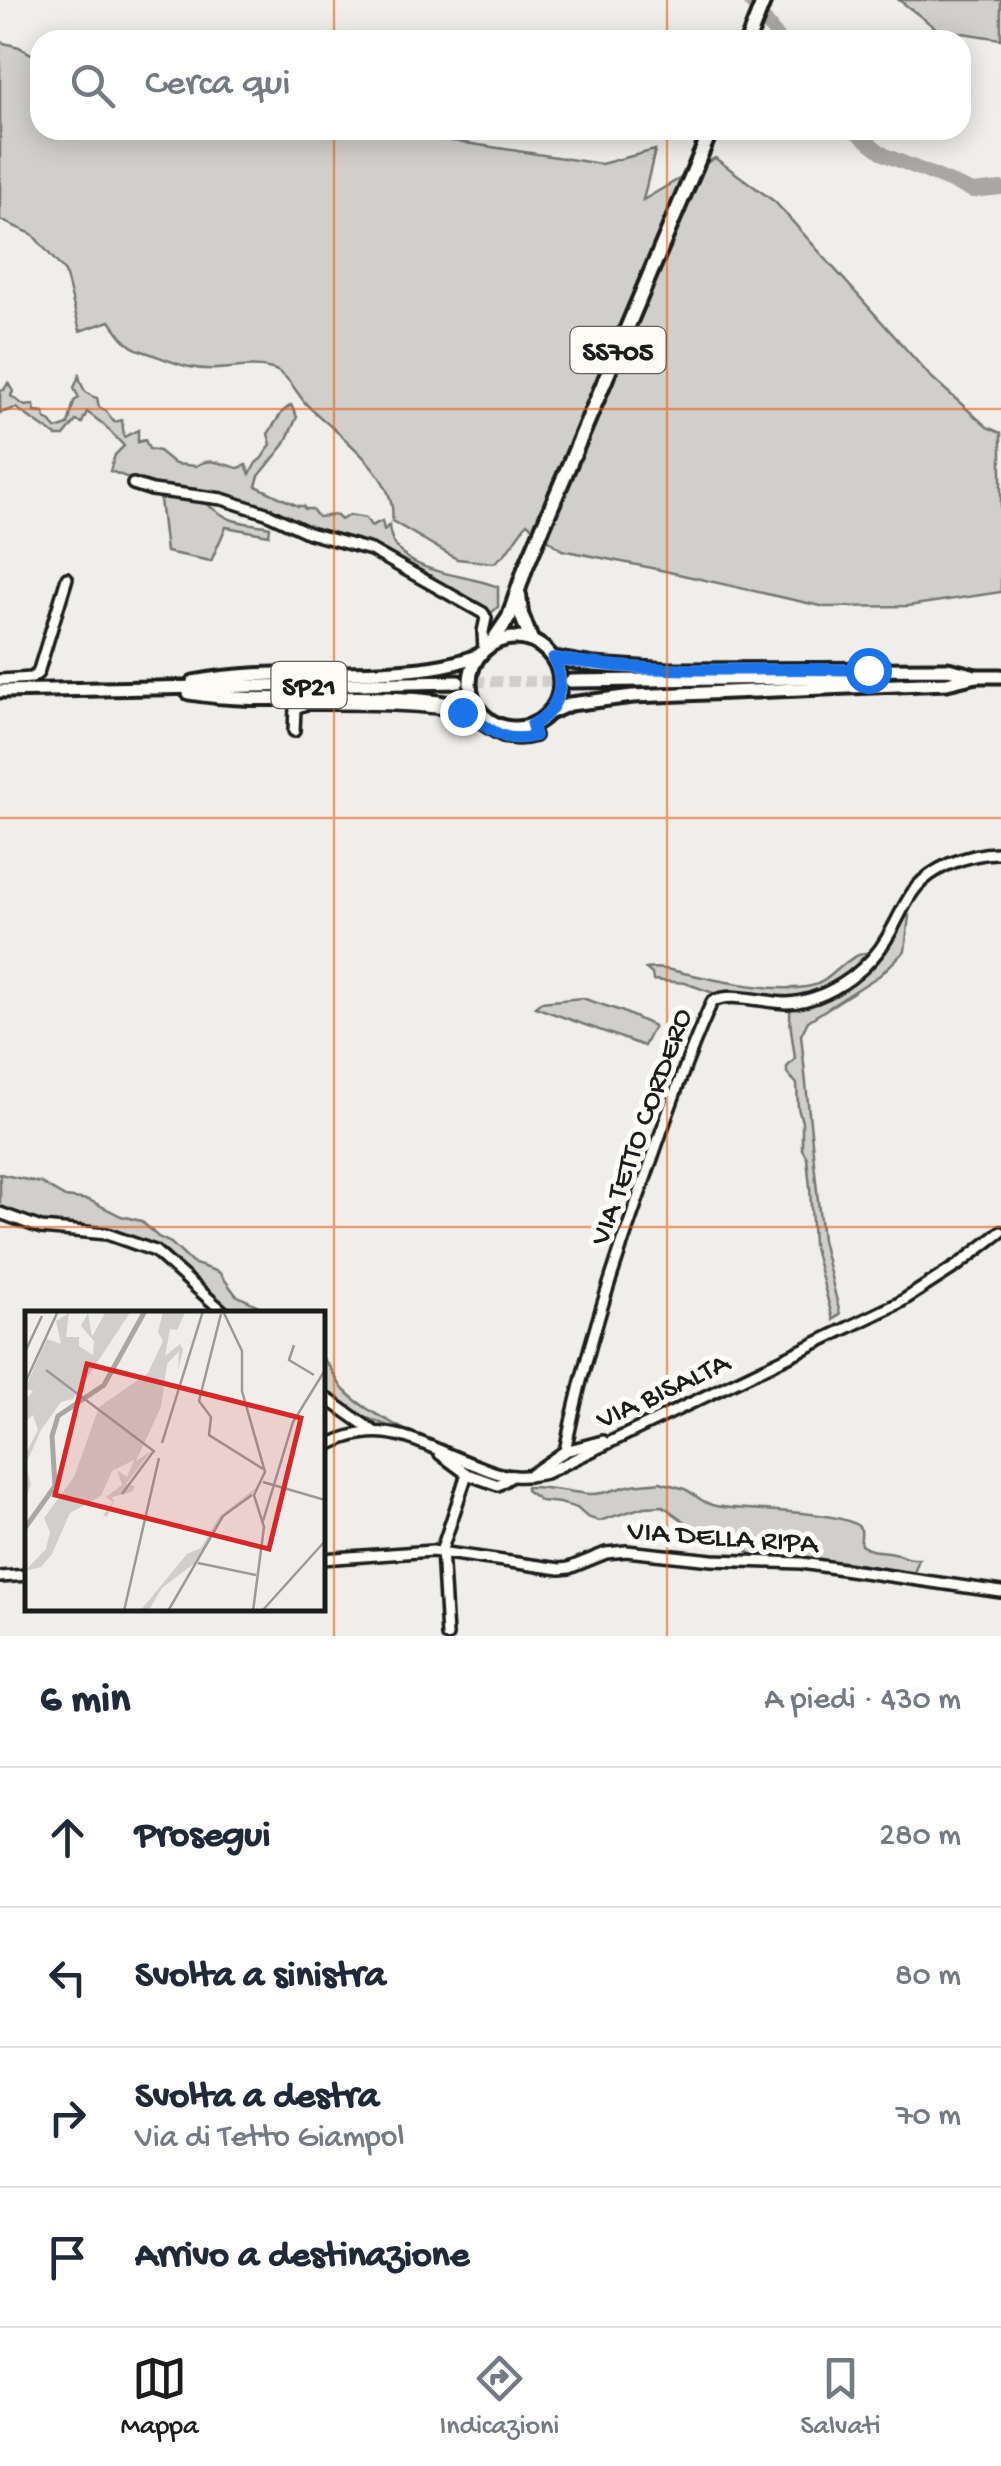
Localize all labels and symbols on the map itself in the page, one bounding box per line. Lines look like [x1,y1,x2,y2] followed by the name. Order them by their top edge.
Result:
[570,327,666,373] road number: SS705
[846,648,892,694] route start
[272,662,346,708] road number: SP21
[440,690,486,736] route end
[584,1004,702,1252] street label: VIA TETTO CORDERO
[25,1311,325,1611] inset map
[591,1346,737,1440] street label: VIA BISALTA
[625,1515,820,1564] street label: VIA DELLA RIPA

